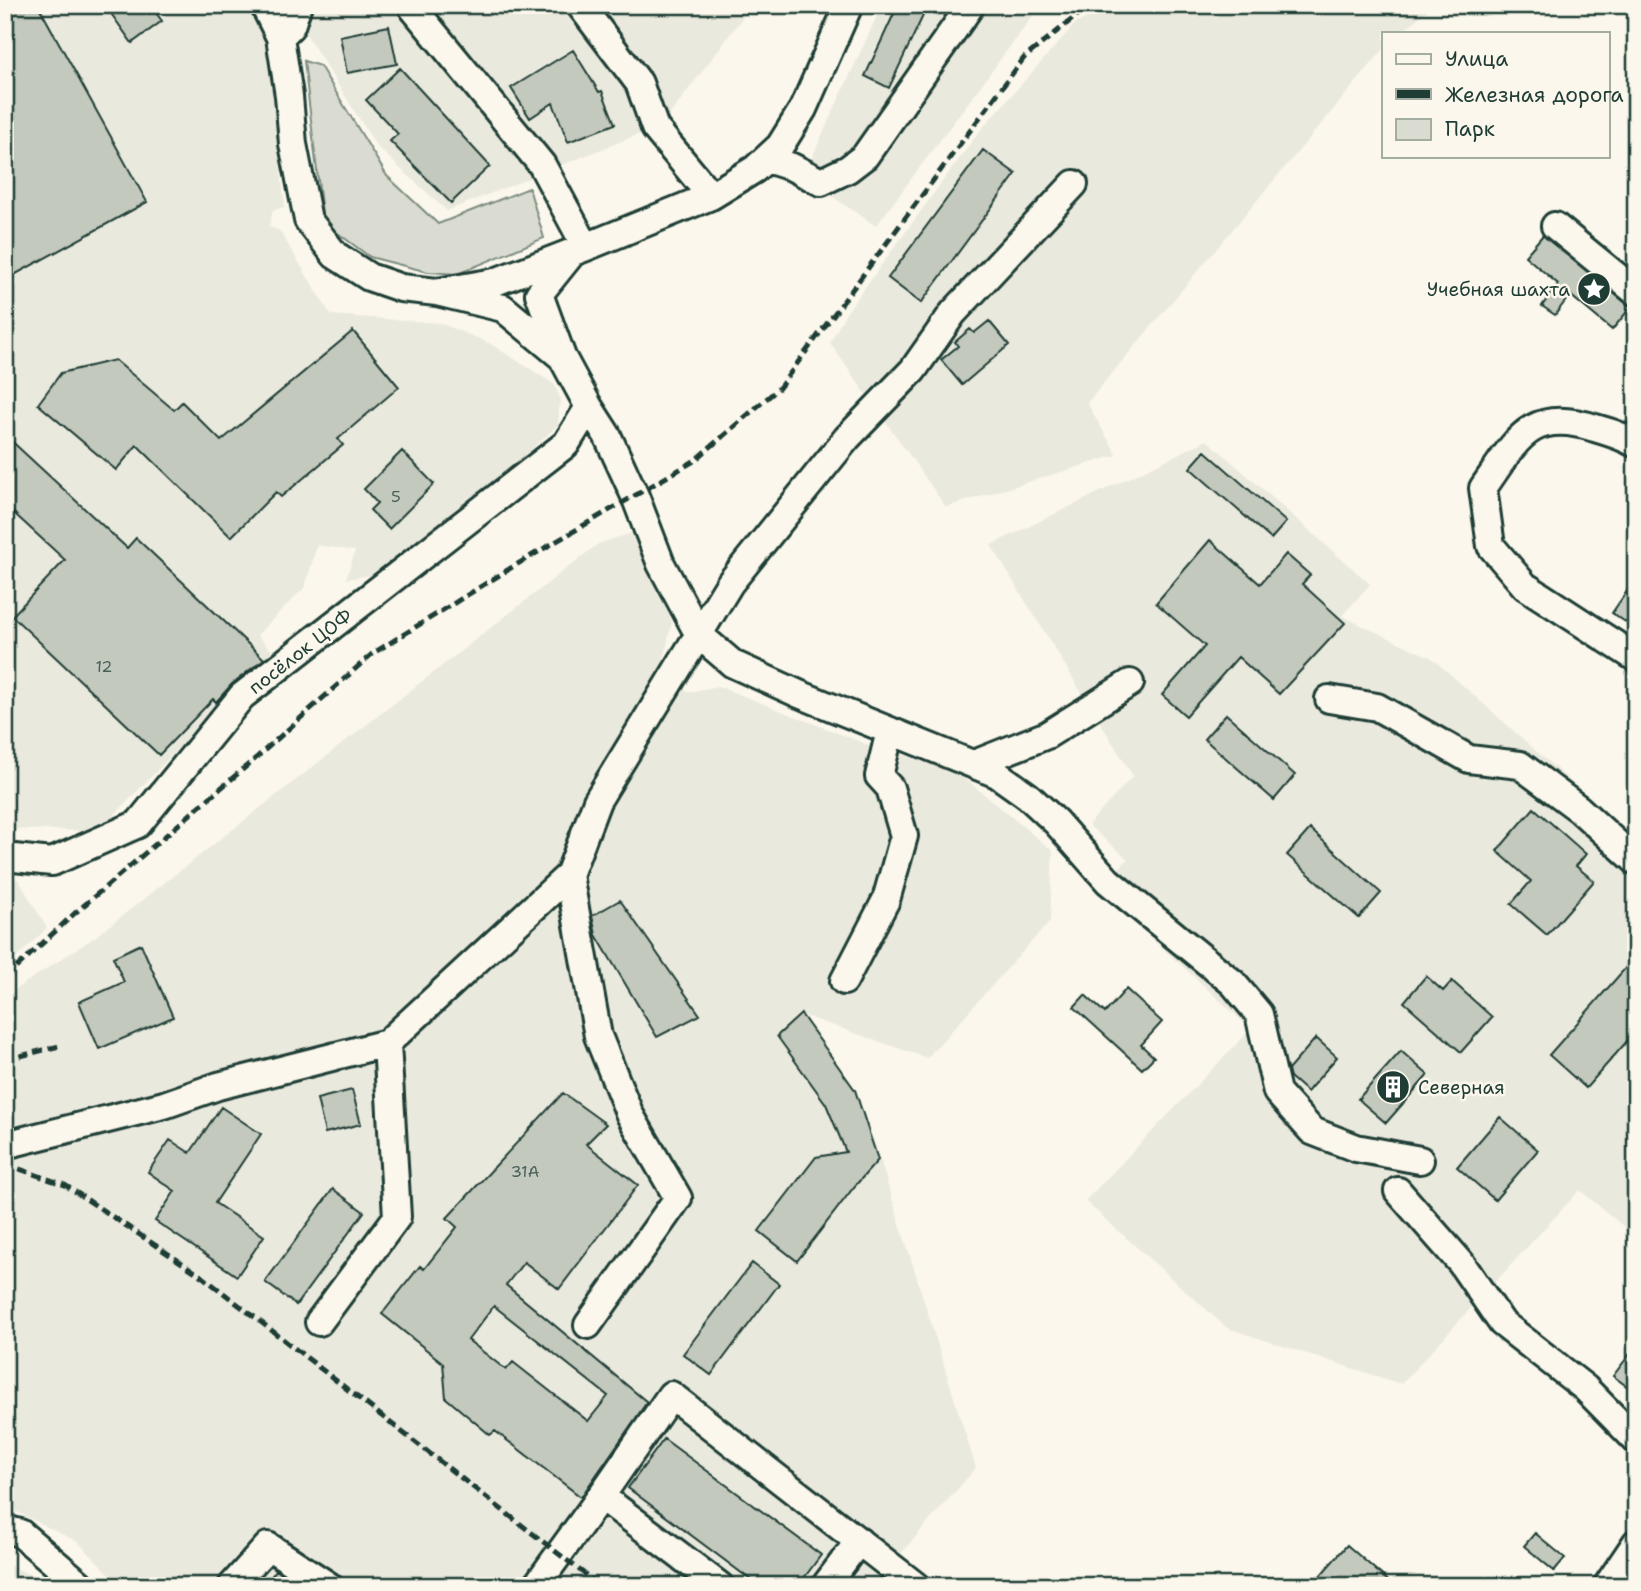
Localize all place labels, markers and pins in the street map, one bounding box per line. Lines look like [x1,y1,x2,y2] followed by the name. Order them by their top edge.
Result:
[1575,270,1613,308] place icon: Учебная шахта
[1427,277,1570,302] place label: Учебная шахта
[1374,1068,1412,1106] building icon: Северная
[1418,1075,1505,1100] place label: Северная

